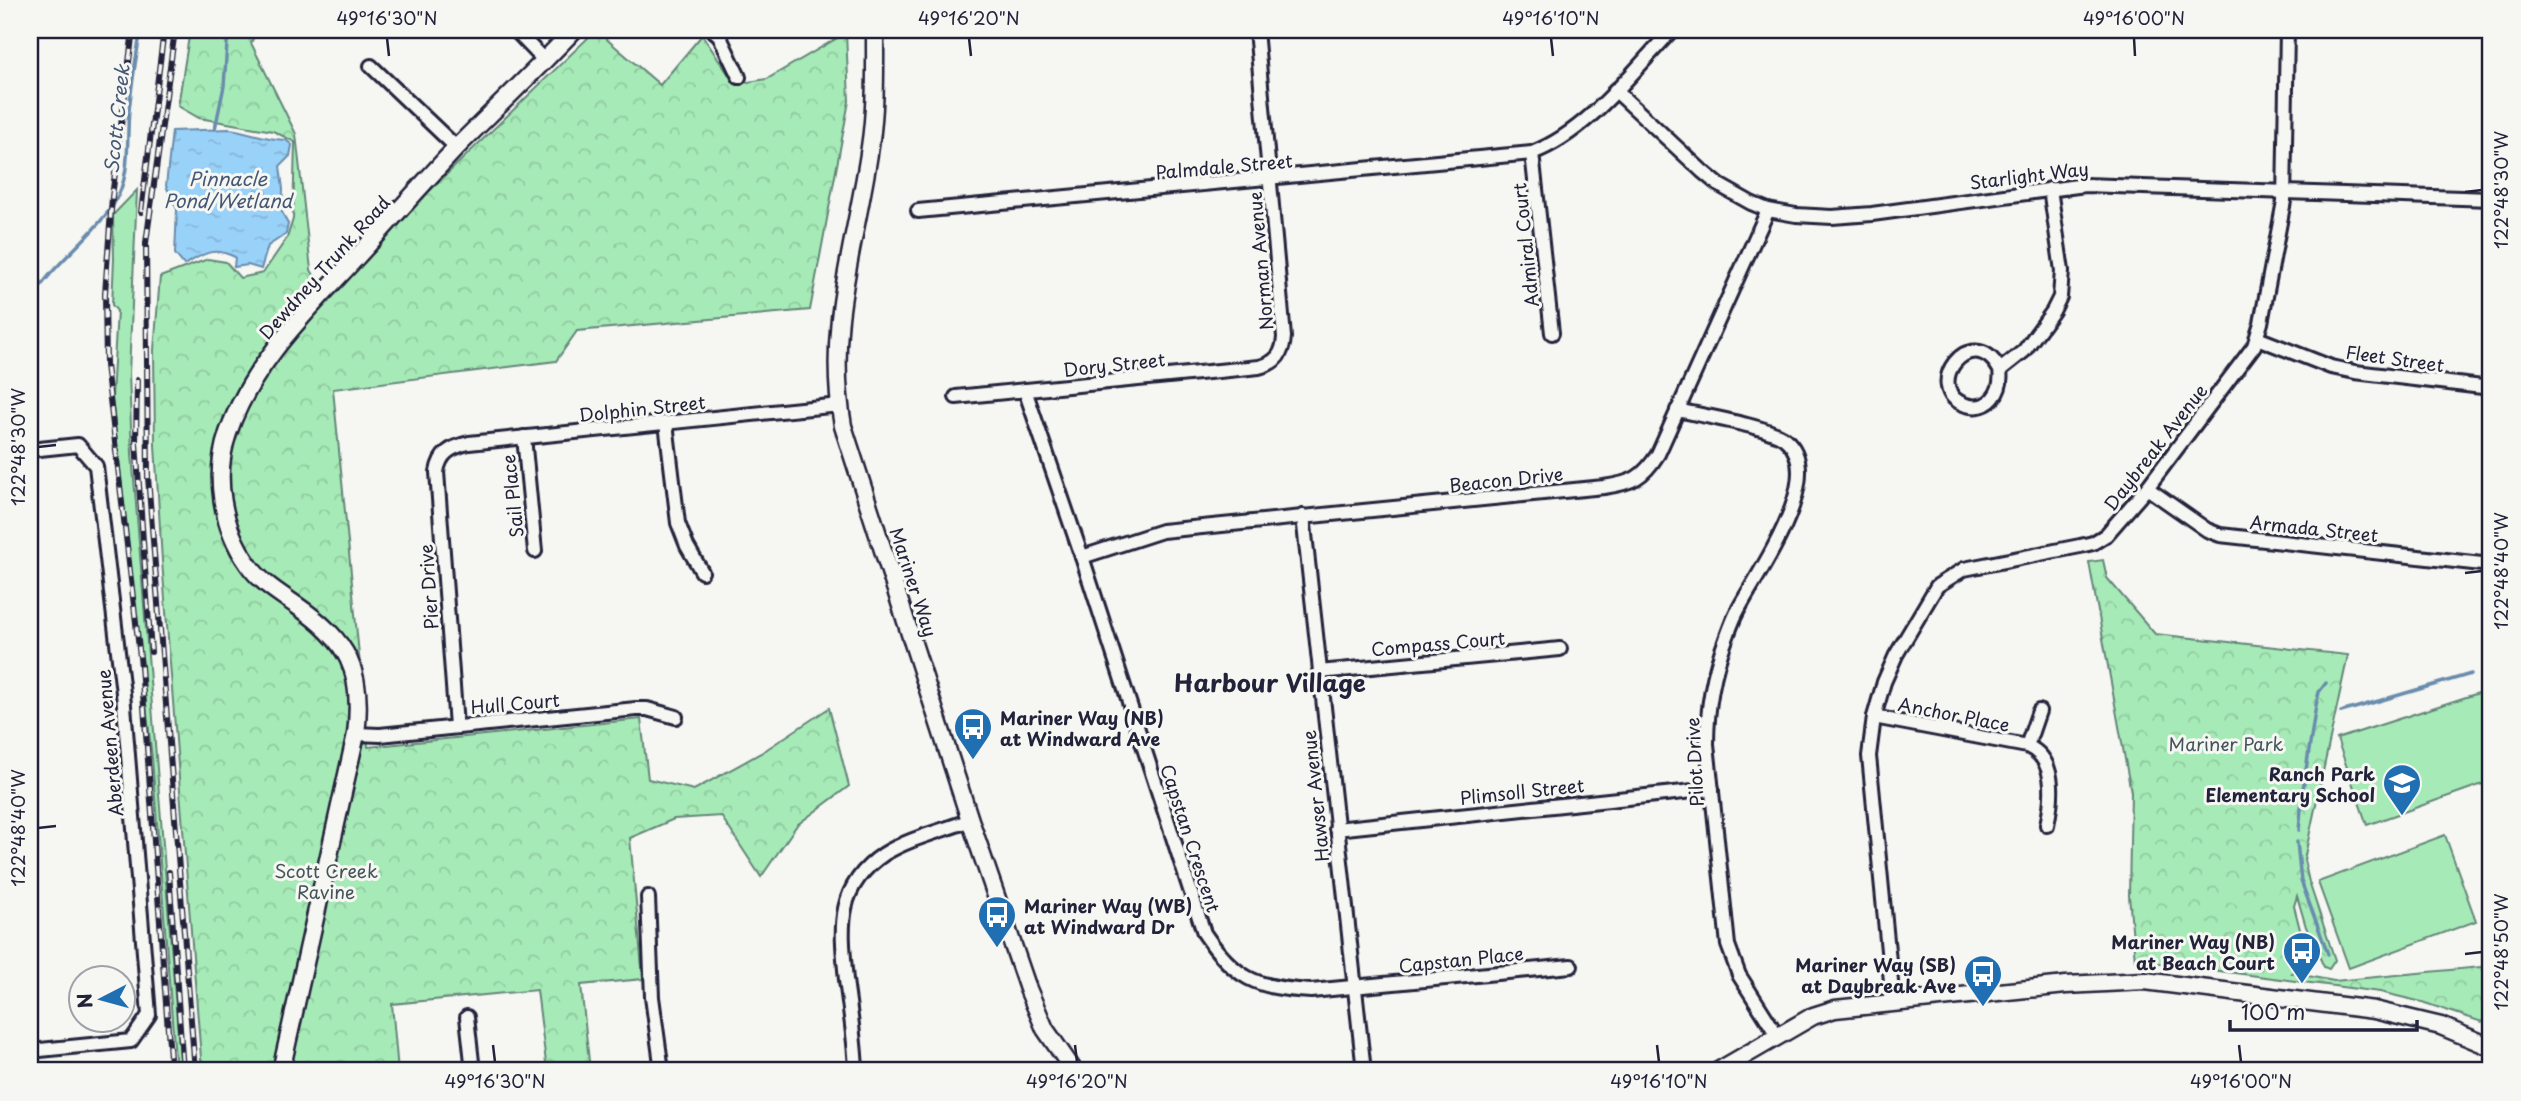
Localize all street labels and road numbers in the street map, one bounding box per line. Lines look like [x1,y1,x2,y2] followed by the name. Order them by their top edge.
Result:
[1154,147,1294,185] street label: Palmdale Street
[1968,154,2090,196] street label: Starlight Way
[1505,182,1545,308] street label: Admiral Court
[252,189,396,345] street label: Dewdney Trunk Road
[1240,191,1279,331] street label: Norman Avenue
[2344,338,2446,378] street label: Fleet Street
[1062,345,1166,383] street label: Dory Street
[2097,378,2213,516] street label: Daybreak Avenue
[577,388,707,428] street label: Dolphin Street
[494,453,530,539] street label: Sail Place
[1448,460,1564,498] street label: Beacon Drive
[2249,508,2379,548] street label: Armada Street
[884,524,944,640] street label: Mariner Way
[412,543,444,631] street label: Pier Drive
[1370,624,1506,662] street label: Compass Court
[89,668,129,818] street label: Aberdeen Avenue
[469,686,561,720] street label: Hull Court
[1896,690,2012,738] street label: Anchor Place
[1678,717,1710,807] street label: Pilot Drive
[1295,729,1335,863] street label: Hawser Avenue
[1154,760,1228,916] street label: Capstan Crescent
[1458,771,1586,811] street label: Plimsoll Street
[1397,939,1525,979] street label: Capstan Place

